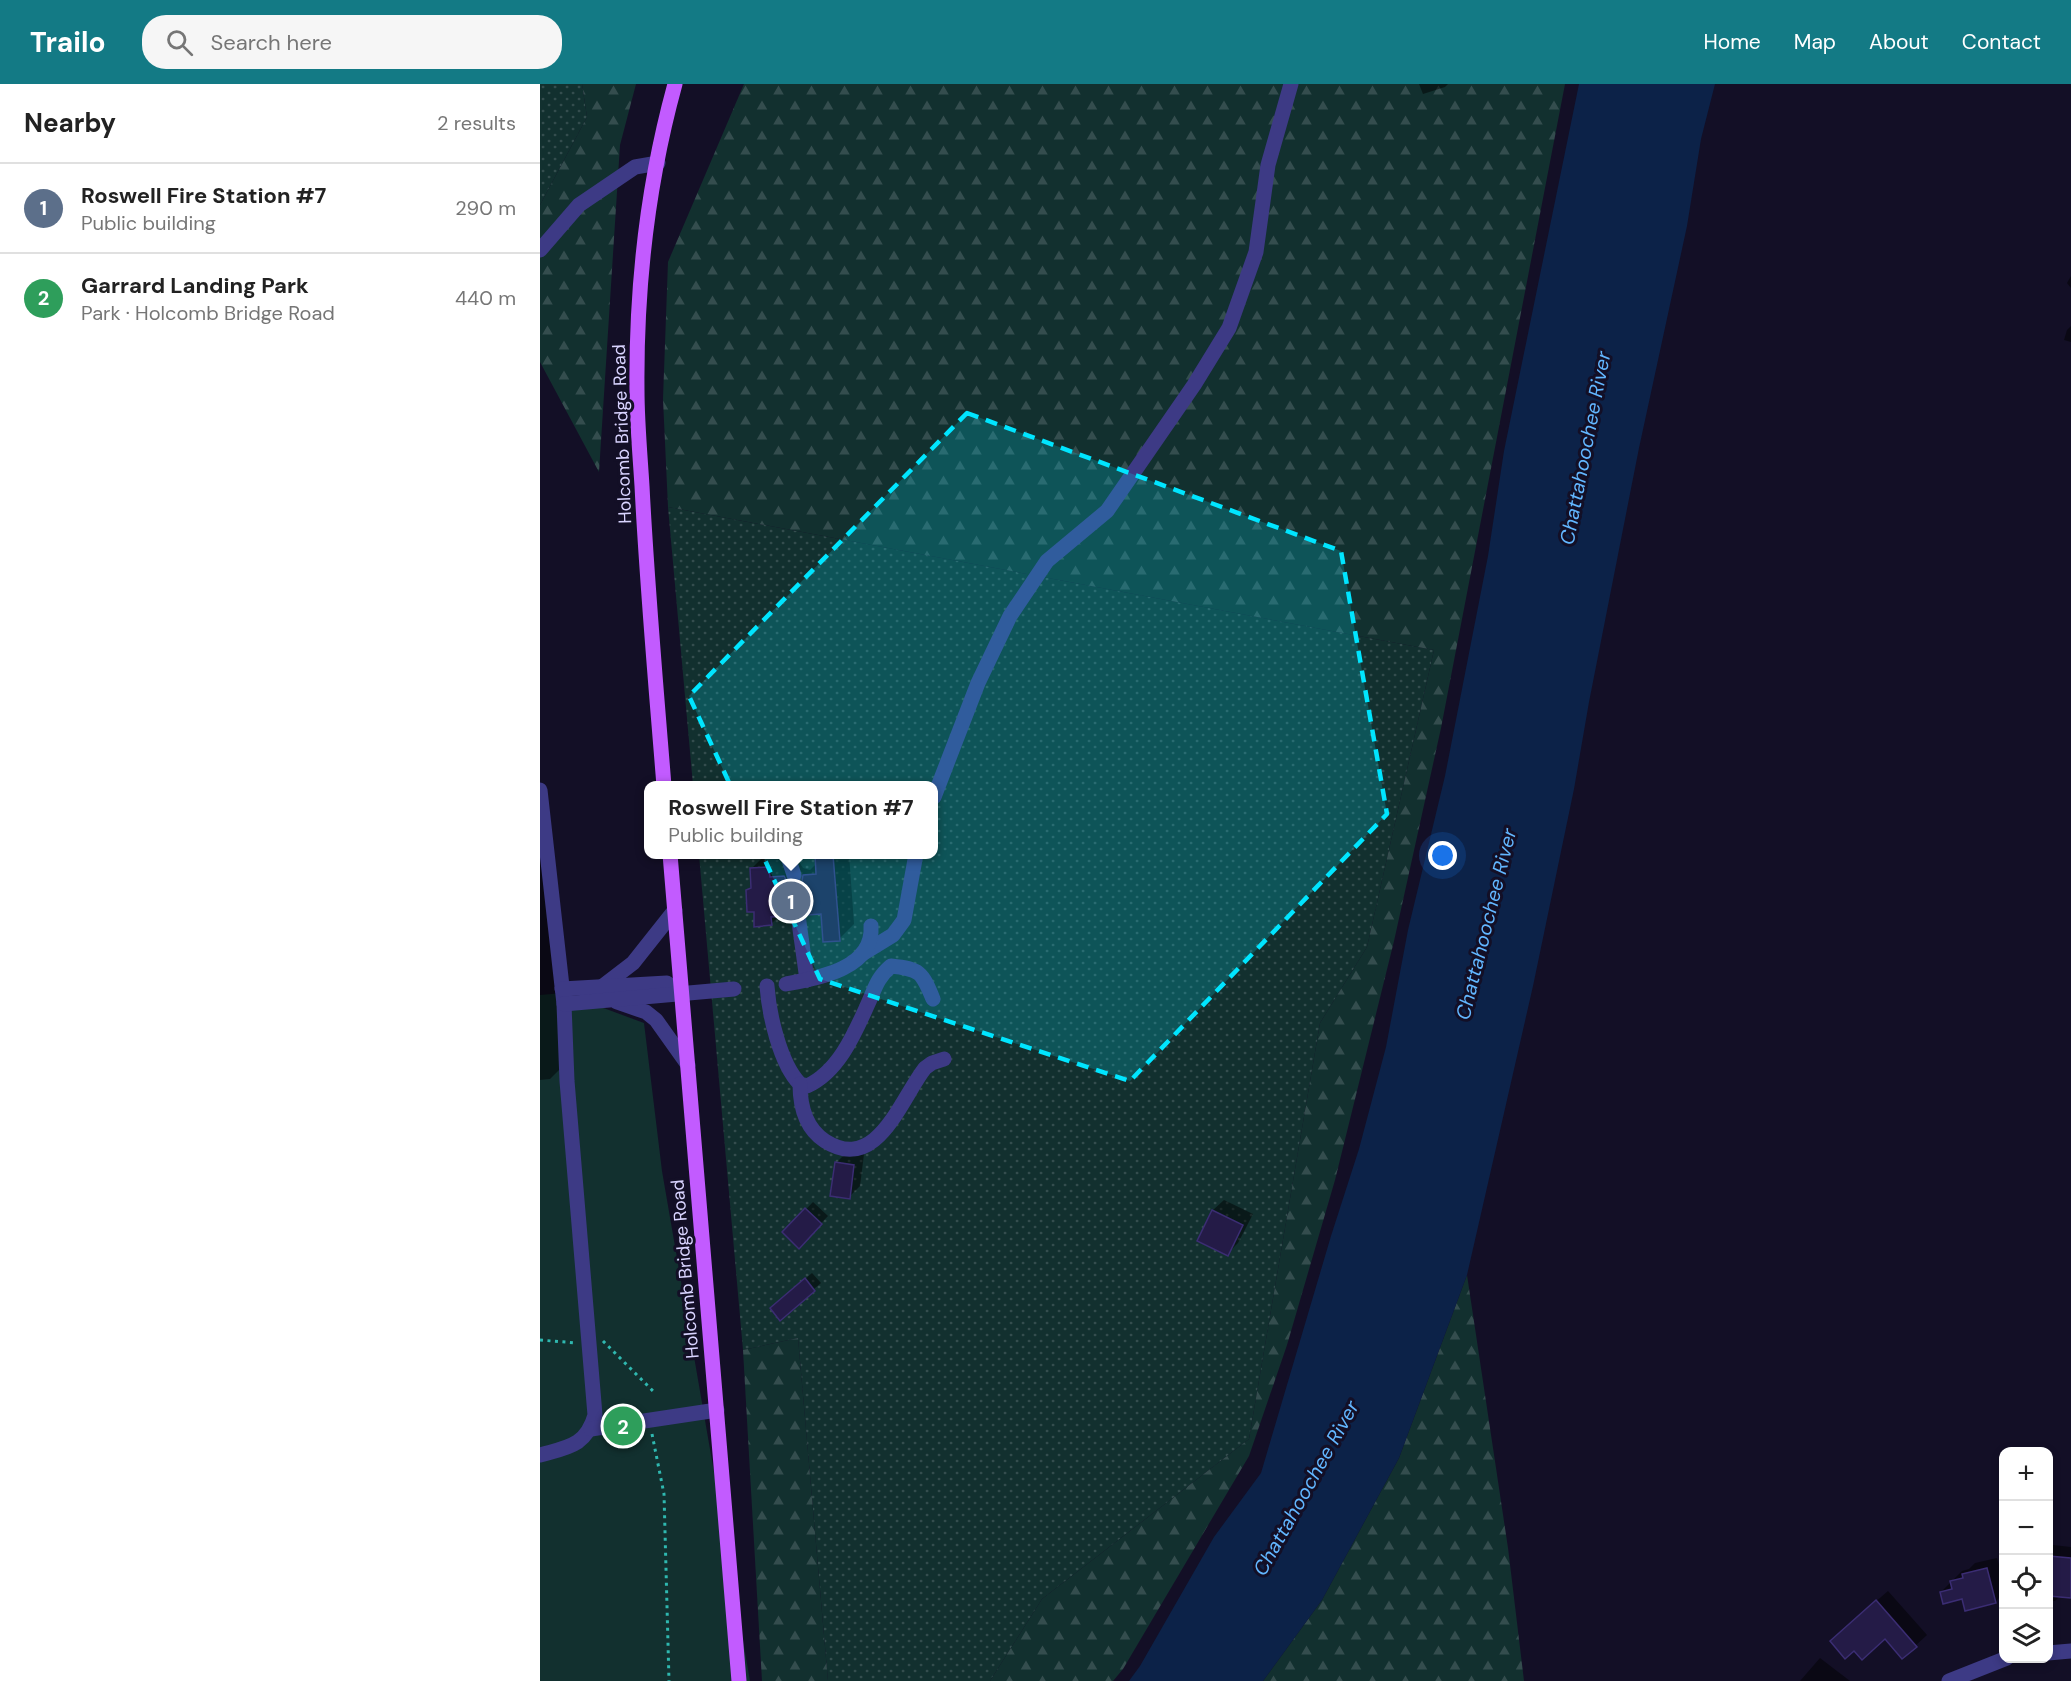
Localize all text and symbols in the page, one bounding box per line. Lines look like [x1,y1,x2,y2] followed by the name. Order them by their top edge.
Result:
[142,15,562,69] search box
[30,24,106,61] text: Trailo
[163,26,196,59] icon: search
[211,28,332,57] text: Search here
[1703,28,1761,56] text: Home
[1794,28,1836,56] text: Map
[1869,28,1929,56] text: About
[1962,28,2041,56] text: Contact
[24,106,116,140] text: Nearby
[437,110,516,136] text: 2 results
[81,181,326,210] text: Roswell Fire Station #7
[40,195,47,221] text: 1
[455,195,516,221] text: 290 m
[81,210,216,236] text: Public building
[81,271,309,300] text: Garrard Landing Park
[38,285,49,311] text: 2
[455,285,516,311] text: 440 m
[81,300,335,326] text: Park · Holcomb Bridge Road
[607,344,637,524] street label: Holcomb Bridge Road
[1554,349,1617,547] water label: Chattahoochee River
[644,781,938,859] popup
[668,793,914,822] text: Roswell Fire Station #7
[668,822,803,848] text: Public building
[1450,825,1522,1022] water label: Chattahoochee River
[1428,841,1457,870] your location
[772,878,810,924] pin: 1
[665,1178,705,1360] street label: Holcomb Bridge Road
[1247,1395,1365,1580] water label: Chattahoochee River
[604,1404,643,1448] pin: 2
[1999,1447,2053,1663] map controls
[1999,1447,2053,1501] button: +
[1999,1501,2053,1555] button: −
[1999,1555,2053,1609] button: locate
[1999,1609,2053,1663] button: layers

